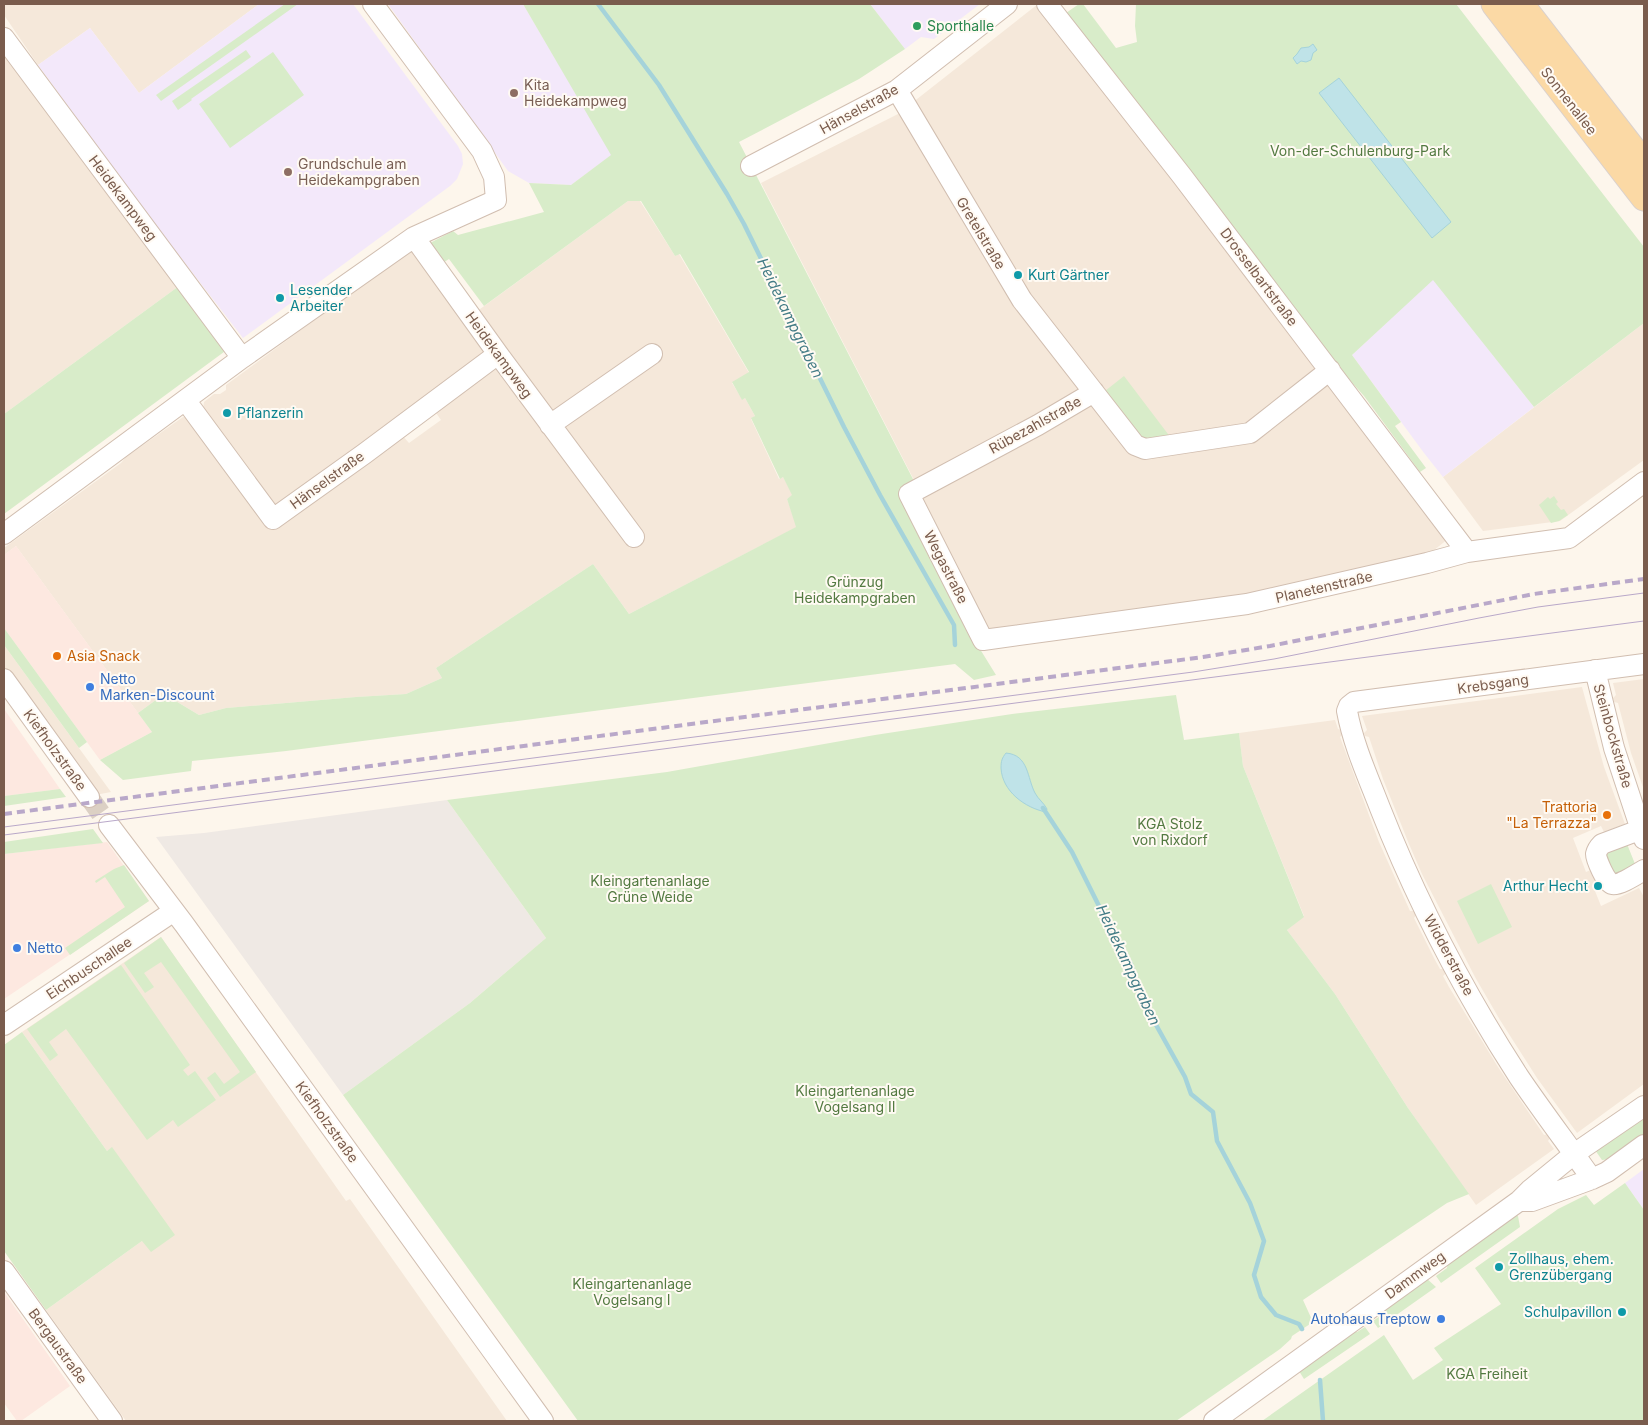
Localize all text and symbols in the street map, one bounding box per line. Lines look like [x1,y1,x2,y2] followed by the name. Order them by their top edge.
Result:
[927,17,994,34] place label: Sporthalle
[911,20,923,32] marker: Sporthalle
[1538,63,1601,138] street label: Sonnenallee
[524,76,627,109] place label: Kita Heidekampweg
[816,80,901,137] street label: Hänselstraße
[508,87,520,99] marker: Kita Heidekampweg
[1270,142,1450,159] park label: Von-der-Schulenburg-Park
[86,152,161,244] street label: Heidekampweg
[298,155,420,188] place label: Grundschule am Heidekampgraben
[282,166,294,178] marker: Grundschule am Heidekampgraben
[953,193,1010,272] street label: Gretelstraße
[1217,224,1302,329] street label: Drosselbartstraße
[753,255,828,381] water label: Heidekampgraben
[1028,266,1109,283] place label: Kurt Gärtner
[1012,269,1024,281] marker: Kurt Gärtner
[290,281,352,314] place label: Lesender Arbeiter
[274,292,286,304] marker: Lesender Arbeiter
[462,308,536,401] street label: Heidekampweg
[986,392,1084,457] street label: Rübezahlstraße
[237,404,304,421] place label: Pflanzerin
[221,407,233,419] marker: Pflanzerin
[286,447,367,512] street label: Hänselstraße
[921,527,972,606] street label: Wegastraße
[1274,567,1374,606] street label: Planetenstraße
[794,573,916,606] park label: Grünzug Heidekampgraben
[67,647,140,664] place label: Asia Snack
[51,650,63,662] marker: Asia Snack
[100,670,215,703] place label: Netto Marken-Discount
[1456,670,1530,697] street label: Krebsgang
[84,681,96,693] marker: Netto Marken-Discount
[1590,682,1637,790] street label: Steinbockstraße
[20,706,91,794] street label: Kiefholzstraße
[1506,798,1597,831] place label: Trattoria "La Terrazza"
[1601,809,1613,821] marker: Trattoria "La Terrazza"
[1132,815,1208,848] park label: KGA Stolz von Rixdorf
[590,872,710,905] park label: Kleingartenanlage Grüne Weide
[1503,877,1588,894] place label: Arthur Hecht
[1592,880,1604,892] marker: Arthur Hecht
[1092,901,1165,1028] water label: Heidekampgraben
[1421,911,1478,998] street label: Widderstraße
[43,933,135,1002] street label: Eichbuschallee
[27,939,63,956] place label: Netto
[11,942,23,954] marker: Netto
[292,1078,363,1166] street label: Kiefholzstraße
[795,1082,915,1115] park label: Kleingartenanlage Vogelsang II
[1381,1247,1448,1302] street label: Dammweg
[1509,1250,1614,1283] place label: Zollhaus, ehem. Grenzübergang
[1493,1261,1505,1273] marker: Zollhaus, ehem. Grenzübergang
[572,1275,692,1308] park label: Kleingartenanlage Vogelsang I
[1524,1303,1612,1320] place label: Schulpavillon
[25,1305,91,1387] street label: Bergaustraße
[1616,1306,1628,1318] marker: Schulpavillon
[1310,1310,1431,1327] place label: Autohaus Treptow
[1435,1313,1447,1325] marker: Autohaus Treptow
[1446,1365,1528,1382] park label: KGA Freiheit

